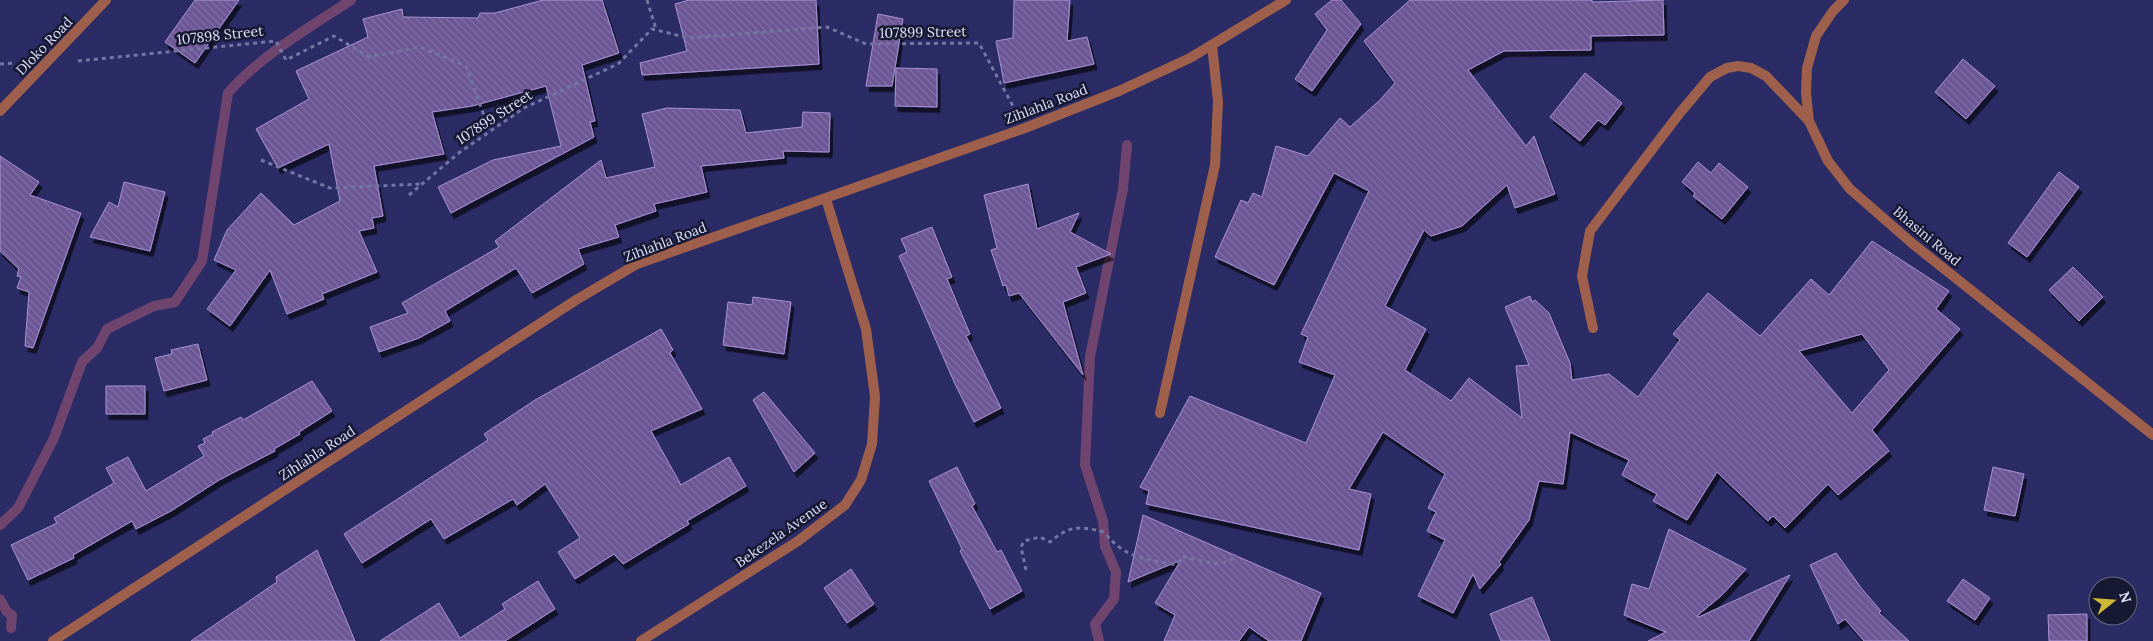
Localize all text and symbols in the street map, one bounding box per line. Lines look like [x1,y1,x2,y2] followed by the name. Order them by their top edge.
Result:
[12,13,76,79] street label: Dloko Road
[176,21,265,49] street label: 107898 Street
[879,22,967,42] street label: 107899 Street
[1002,80,1090,128] street label: Zihlahla Road
[453,85,536,148] street label: 107899 Street
[1889,202,1965,270] street label: Bhasini Road
[621,218,709,266] street label: Zihlahla Road
[275,422,359,484] street label: Zihlahla Road
[732,494,831,571] street label: Bekezela Avenue
[2088,576,2138,626] north arrow
[2115,589,2136,605] text: N

